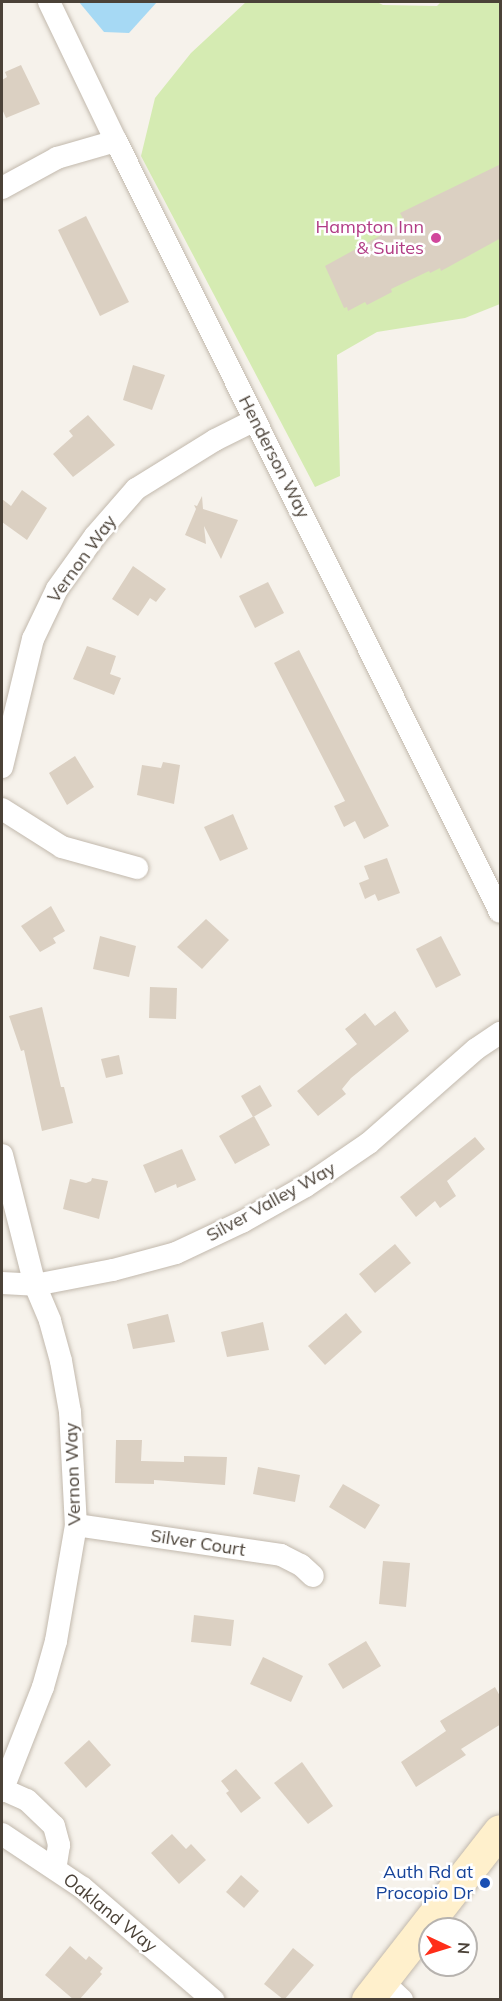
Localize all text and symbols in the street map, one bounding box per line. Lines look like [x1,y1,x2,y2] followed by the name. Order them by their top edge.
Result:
[315,217,424,260] place label: Hampton Inn & Suites
[429,231,443,245] marker: Hampton Inn & Suites
[234,392,314,522] street label: Henderson Way
[43,511,121,607] street label: Vernon Way
[203,1158,339,1246] street label: Silver Valley Way
[60,1422,86,1526] street label: Vernon Way
[149,1525,247,1561] street label: Silver Court
[376,1862,473,1904] place label: Auth Rd at Procopio Dr
[59,1869,161,1957] street label: Oakland Way
[478,1876,492,1890] marker: Auth Rd at Procopio Dr
[418,1917,478,1977] north arrow
[454,1941,474,1955] text: N

